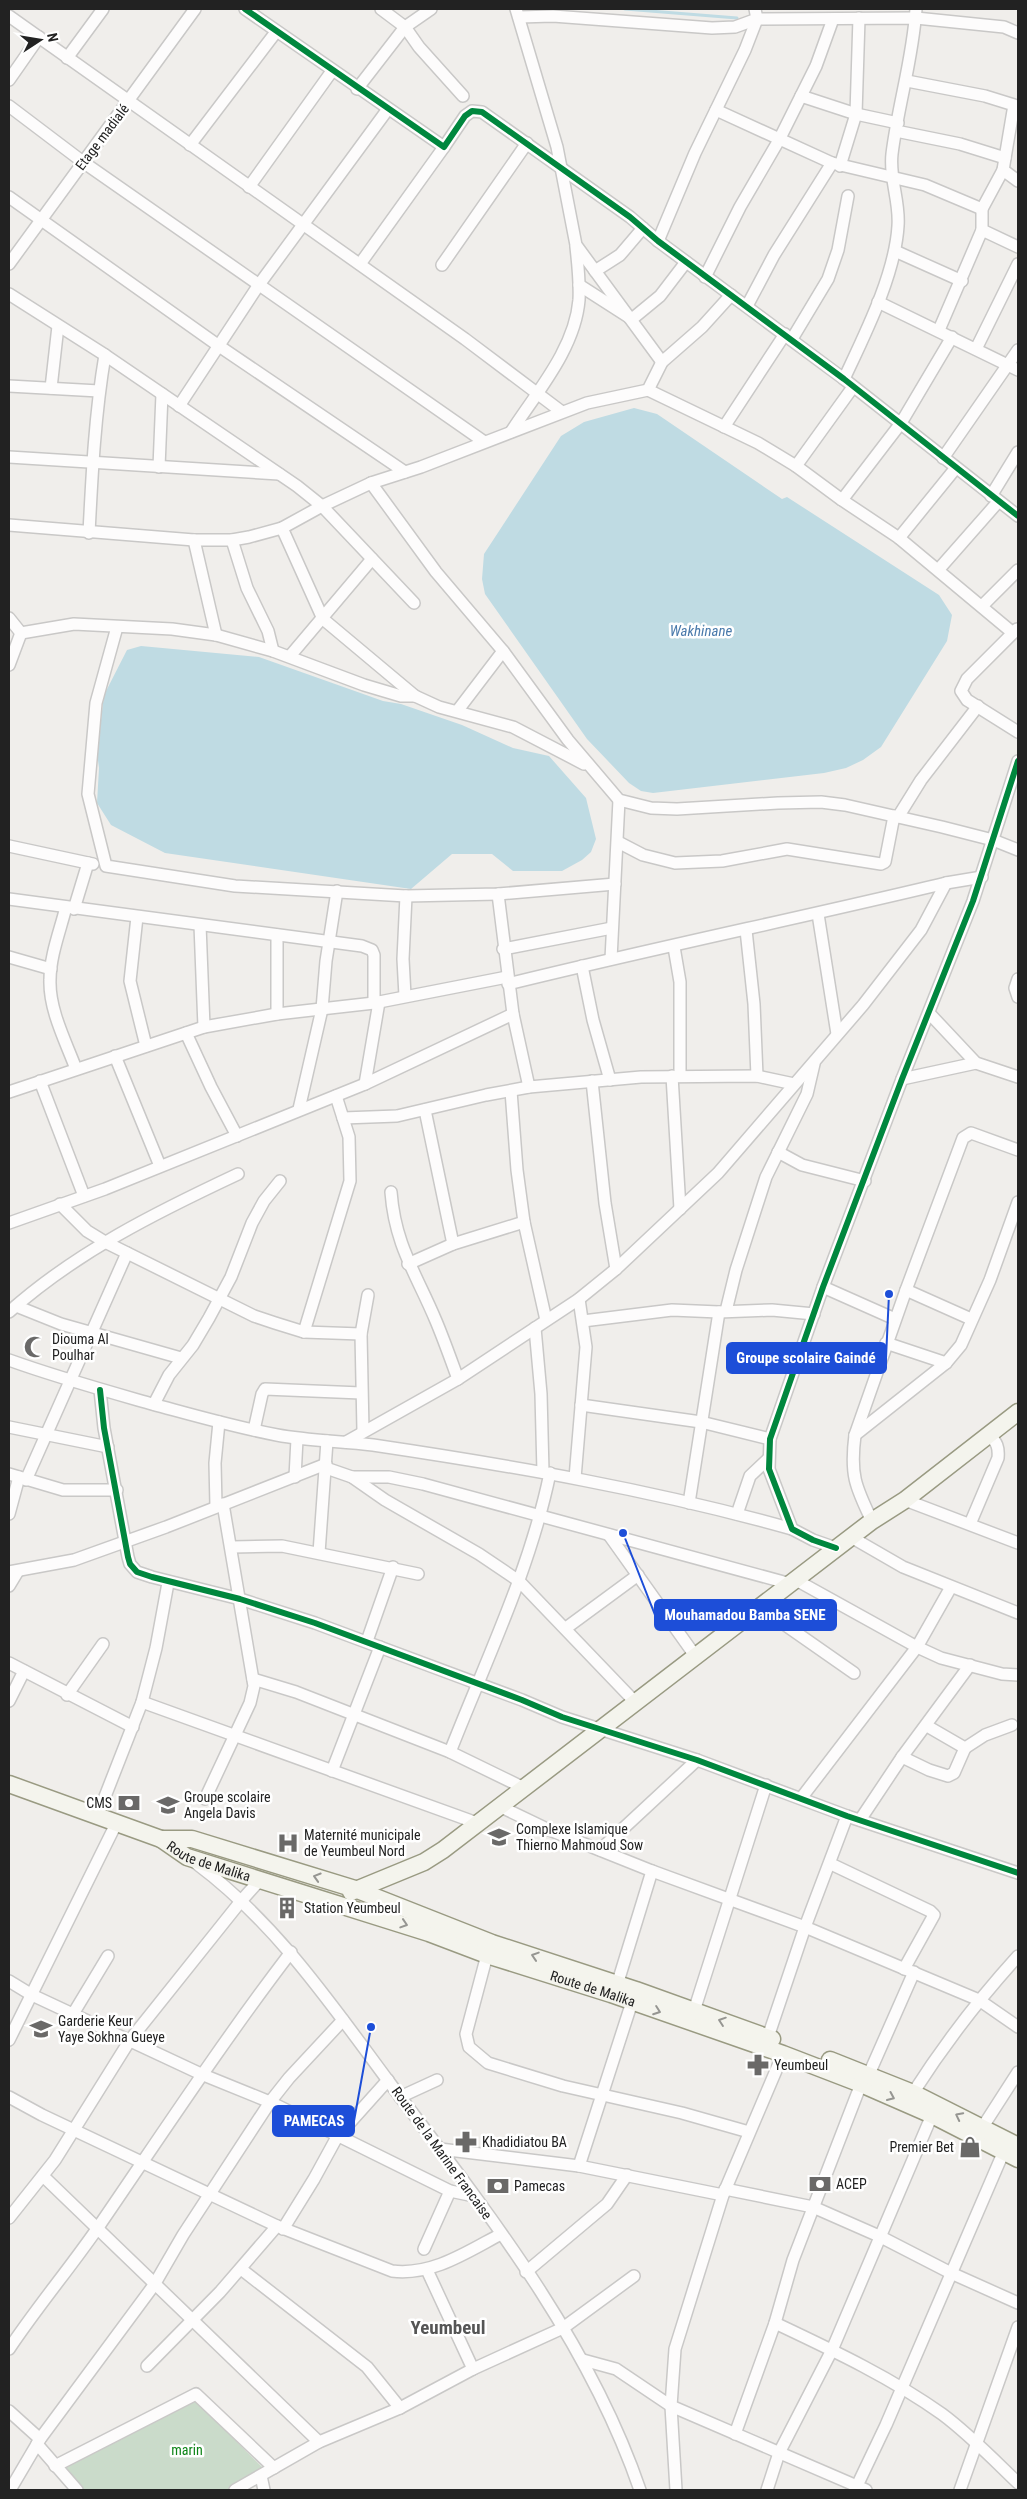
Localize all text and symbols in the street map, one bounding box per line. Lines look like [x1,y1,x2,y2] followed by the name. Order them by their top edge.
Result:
[15,15,65,65] north arrow
[44,31,61,43] text: N
[72,101,132,173] street label: Etage madialé
[670,622,732,640] water label: Wakhinane
[52,1331,109,1363] place label: Diouma Al Poulhar
[22,1334,48,1360] mosque icon: Diouma Al Poulhar
[727,1343,886,1373] callout: Groupe scolaire Gaindé
[736,1349,876,1367] text: Groupe scolaire Gaindé
[655,1600,836,1630] callout: Mouhamadou Bamba SENE
[664,1606,826,1624] text: Mouhamadou Bamba SENE
[184,1789,271,1821] place label: Groupe scolaire Angela Davis
[116,1790,142,1816] bank icon: CMS
[155,1792,181,1818] school or university icon: Groupe scolaire Angela Davis
[86,1795,112,1811] place label: CMS
[516,1821,643,1853] place label: Complexe Islamique Thierno Mahmoud Sow
[486,1824,512,1850] school or university icon: Complexe Islamique Thierno Mahmoud Sow
[304,1827,421,1859] place label: Maternité municipale de Yeumbeul Nord
[275,1830,301,1856] hospital icon: Maternité municipale de Yeumbeul Nord
[164,1838,252,1884] street label: Route de Malika
[313,1873,321,1883] one-way arrow
[274,1895,300,1921] building icon: Station Yeumbeul
[304,1900,401,1916] place label: Station Yeumbeul
[399,1919,408,1929] one-way arrow
[532,1952,540,1962] one-way arrow
[548,1967,638,2010] street label: Route de Malika
[652,2005,661,2015] one-way arrow
[58,2013,165,2045] place label: Garderie Keur Yaye Sokhna Gueye
[28,2016,54,2042] school or university icon: Garderie Keur Yaye Sokhna Gueye
[718,2017,727,2027] one-way arrow
[745,2052,771,2078] pharmacy icon: Yeumbeul
[774,2057,828,2073] place label: Yeumbeul
[389,2084,496,2223] street label: Route de la Marine Francaise
[886,2091,895,2102] one-way arrow
[273,2106,354,2136] callout: PAMECAS
[284,2112,344,2130] text: PAMECAS
[956,2112,965,2122] one-way arrow
[453,2129,479,2155] pharmacy icon: Khadidiatou BA
[482,2134,567,2150] place label: Khadidiatou BA
[957,2134,983,2160] shop icon: Premier Bet
[889,2139,954,2155] place label: Premier Bet
[807,2171,833,2197] bank icon: ACEP
[485,2173,511,2199] bank icon: Pamecas
[836,2176,867,2192] place label: ACEP
[514,2178,565,2194] place label: Pamecas
[411,2316,485,2339] district label: Yeumbeul
[171,2442,203,2458] park label: marin

